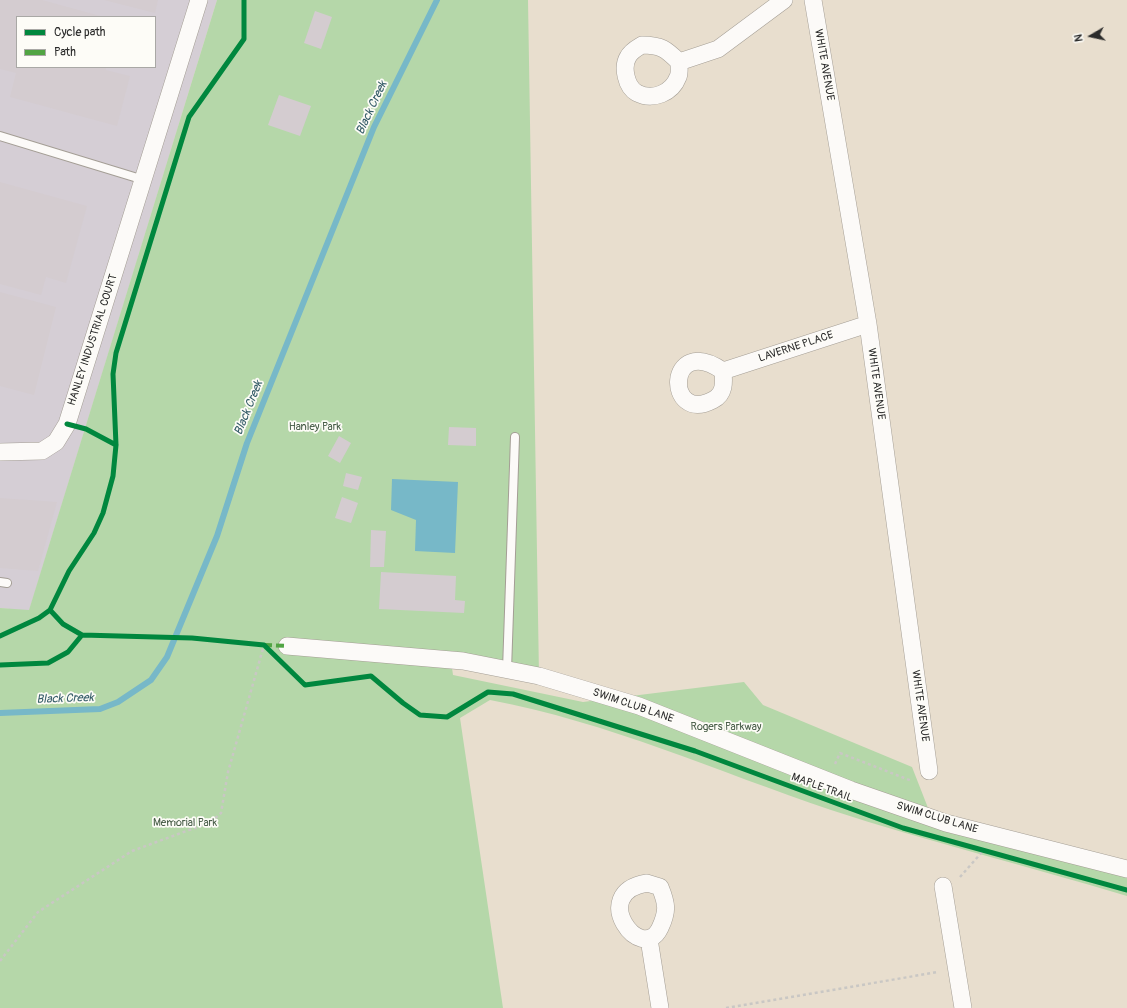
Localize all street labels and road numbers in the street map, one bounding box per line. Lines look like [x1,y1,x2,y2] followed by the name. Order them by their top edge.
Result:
[811,28,837,102] street label: WHITE AVENUE
[65,272,121,408] street label: HANLEY INDUSTRIAL COURT
[757,329,835,365] street label: LAVERNE PLACE
[864,347,888,421] street label: WHITE AVENUE
[908,669,932,743] street label: WHITE AVENUE
[591,686,675,726] street label: SWIM CLUB LANE
[790,771,854,805] street label: MAPLE TRAIL
[895,799,979,837] street label: SWIM CLUB LANE

